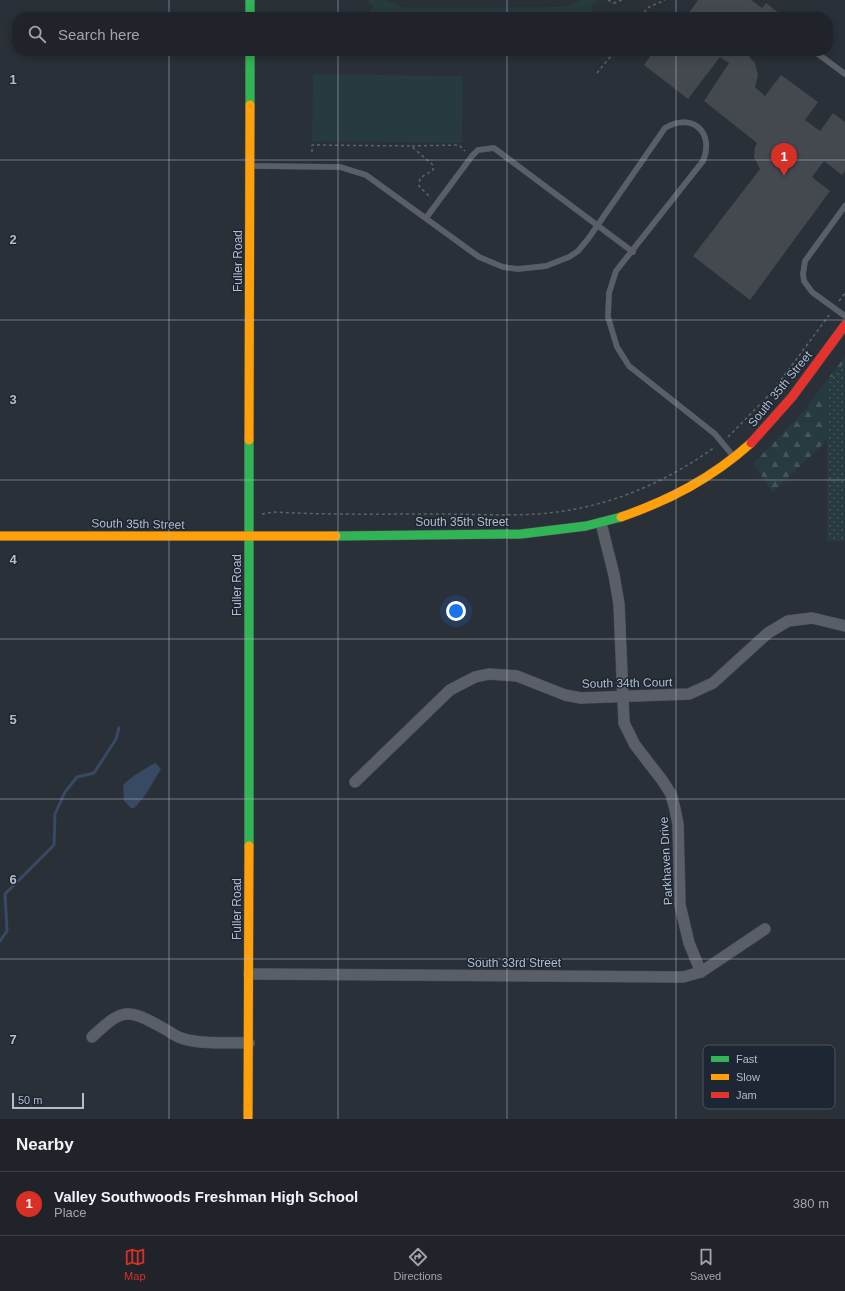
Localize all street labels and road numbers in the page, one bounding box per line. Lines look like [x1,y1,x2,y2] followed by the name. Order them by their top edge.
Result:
[231,230,245,292] street label: Fuller Road
[745,348,815,430] street label: South 35th Street
[415,515,509,529] street label: South 35th Street
[91,516,185,532] street label: South 35th Street
[230,554,244,616] street label: Fuller Road
[582,675,673,691] street label: South 34th Court
[657,816,675,906] street label: Parkhaven Drive
[230,878,244,940] street label: Fuller Road
[467,956,562,970] street label: South 33rd Street

